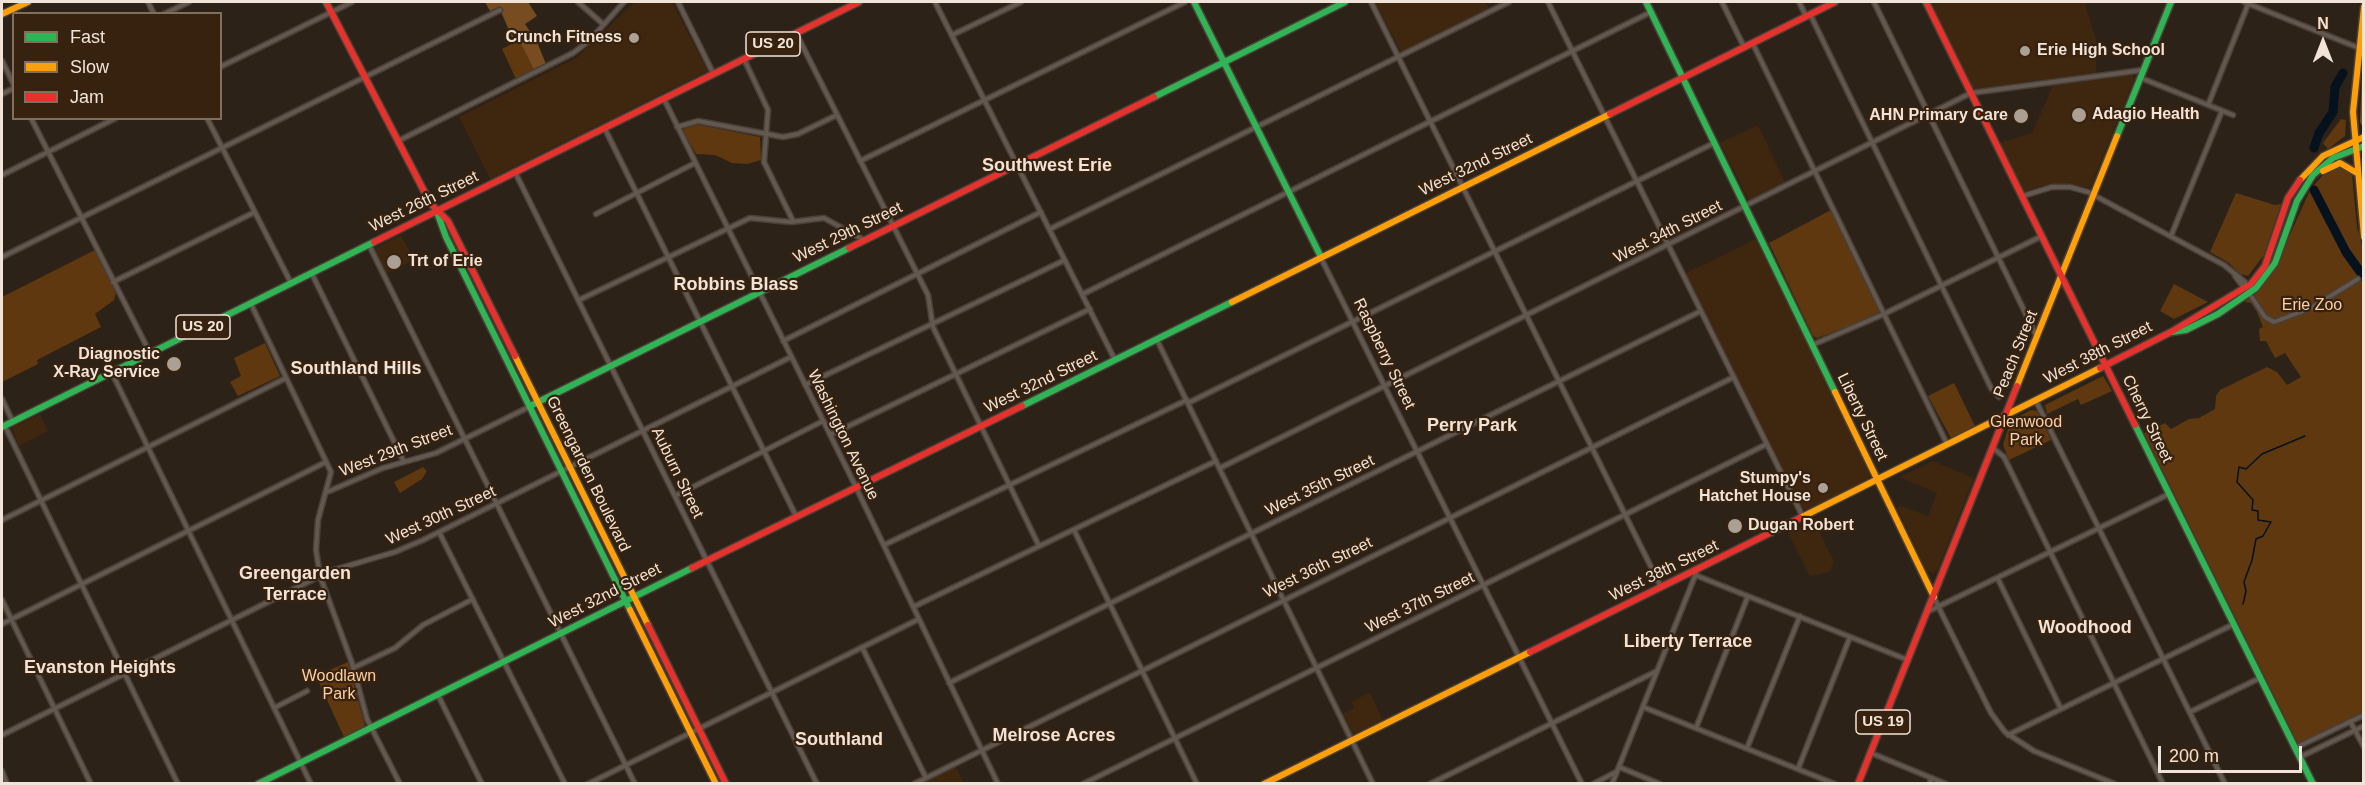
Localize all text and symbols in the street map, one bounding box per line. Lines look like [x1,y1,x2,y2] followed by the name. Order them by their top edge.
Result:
[12,12,222,120] legend
[2293,12,2353,72] north arrow
[2317,15,2329,32] text: N
[70,27,105,47] text: Fast
[506,28,622,48] place label: Crunch Fitness
[627,31,641,45] marker: Crunch Fitness
[746,32,800,56] road number: US 20
[2037,41,2165,61] place label: Erie High School
[2018,44,2032,58] marker: Erie High School
[70,57,109,77] text: Slow
[70,87,104,107] text: Jam
[2092,105,2200,125] place label: Adagio Health
[1869,106,2008,126] place label: AHN Primary Care
[2070,106,2088,124] marker: Adagio Health
[2012,107,2030,125] marker: AHN Primary Care
[1416,129,1536,201] street label: West 32nd Street
[982,155,1112,177] district label: Southwest Erie
[366,167,482,237] street label: West 26th Street
[1611,196,1725,268] street label: West 34th Street
[790,198,906,268] street label: West 29th Street
[408,252,483,272] place label: Trt of Erie
[385,253,403,271] marker: Trt of Erie
[673,274,799,296] district label: Robbins Blass
[1349,295,1419,413] street label: Raspberry Street
[2282,296,2342,316] park label: Erie Zoo
[1990,308,2042,400] street label: Peach Street
[176,315,230,339] road number: US 20
[2041,317,2155,389] street label: West 38th Street
[53,345,160,383] place label: Diagnostic X-Ray Service
[981,346,1101,418] street label: West 32nd Street
[165,355,183,373] marker: Diagnostic X-Ray Service
[290,358,422,380] district label: Southland Hills
[803,367,883,503] street label: Washington Avenue
[1833,370,1891,464] street label: Liberty Street
[2118,372,2176,466] street label: Cherry Street
[542,393,634,555] street label: Greengarden Boulevard
[1990,413,2062,451] park label: Glenwood Park
[1427,415,1517,437] district label: Perry Park
[337,421,455,481] street label: West 29th Street
[647,424,707,522] street label: Auburn Street
[1262,451,1378,521] street label: West 35th Street
[1699,469,1811,507] place label: Stumpy's Hatchet House
[1816,481,1830,495] marker: Stumpy's Hatchet House
[383,482,499,550] street label: West 30th Street
[1748,516,1854,536] place label: Dugan Robert
[1726,517,1744,535] marker: Dugan Robert
[1260,533,1376,603] street label: West 36th Street
[1606,536,1722,606] street label: West 38th Street
[546,559,664,633] street label: West 32nd Street
[239,563,351,606] district label: Greengarden Terrace
[1362,568,1478,638] street label: West 37th Street
[2038,617,2132,639] district label: Woodhood
[1624,631,1752,653] district label: Liberty Terrace
[24,657,176,679] district label: Evanston Heights
[302,667,376,705] park label: Woodlawn Park
[1856,710,1910,734] road number: US 19
[992,725,1116,747] district label: Melrose Acres
[795,729,883,751] district label: Southland
[2161,734,2305,772] scale bar
[2169,746,2219,766] text: 200 m

